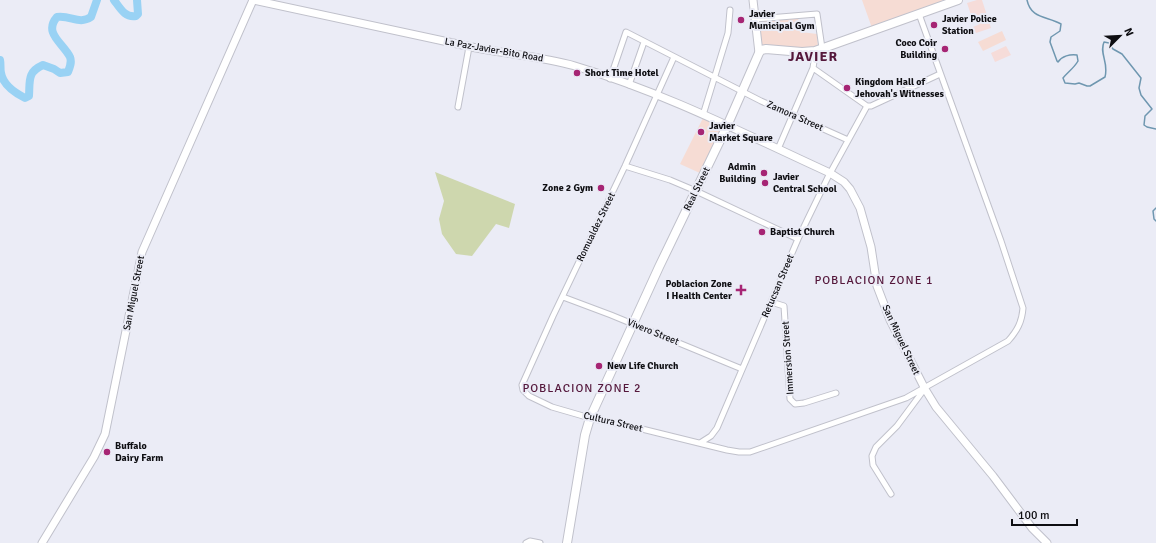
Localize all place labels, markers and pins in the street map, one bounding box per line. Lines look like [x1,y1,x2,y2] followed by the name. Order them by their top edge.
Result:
[749,8,814,32] place label: Javier Municipal Gym
[942,13,997,37] place label: Javier Police Station
[736,15,746,25] marker: Javier Municipal Gym
[929,20,939,30] marker: Javier Police Station
[895,37,938,61] place label: Coco Coir Building
[940,44,950,54] marker: Coco Coir Building
[585,67,659,79] place label: Short Time Hotel
[572,68,582,78] marker: Short Time Hotel
[855,76,944,100] place label: Kingdom Hall of Jehovah's Witnesses
[842,83,852,93] marker: Kingdom Hall of Jehovah's Witnesses
[709,120,773,144] place label: Javier Market Square
[696,127,706,137] marker: Javier Market Square
[719,161,757,185] place label: Admin Building
[759,168,769,178] marker: Admin Building
[773,171,837,195] place label: Javier Central School
[760,178,770,188] marker: Javier Central School
[542,182,593,194] place label: Zone 2 Gym
[596,183,606,193] marker: Zone 2 Gym
[770,226,835,238] place label: Baptist Church
[757,227,767,237] marker: Baptist Church
[665,278,732,302] place label: Poblacion Zone I Health Center
[735,284,747,296] marker: Poblacion Zone I Health Center
[607,360,679,372] place label: New Life Church
[594,361,604,371] marker: New Life Church
[115,440,163,464] place label: Buffalo Dairy Farm
[102,447,112,457] marker: Buffalo Dairy Farm

